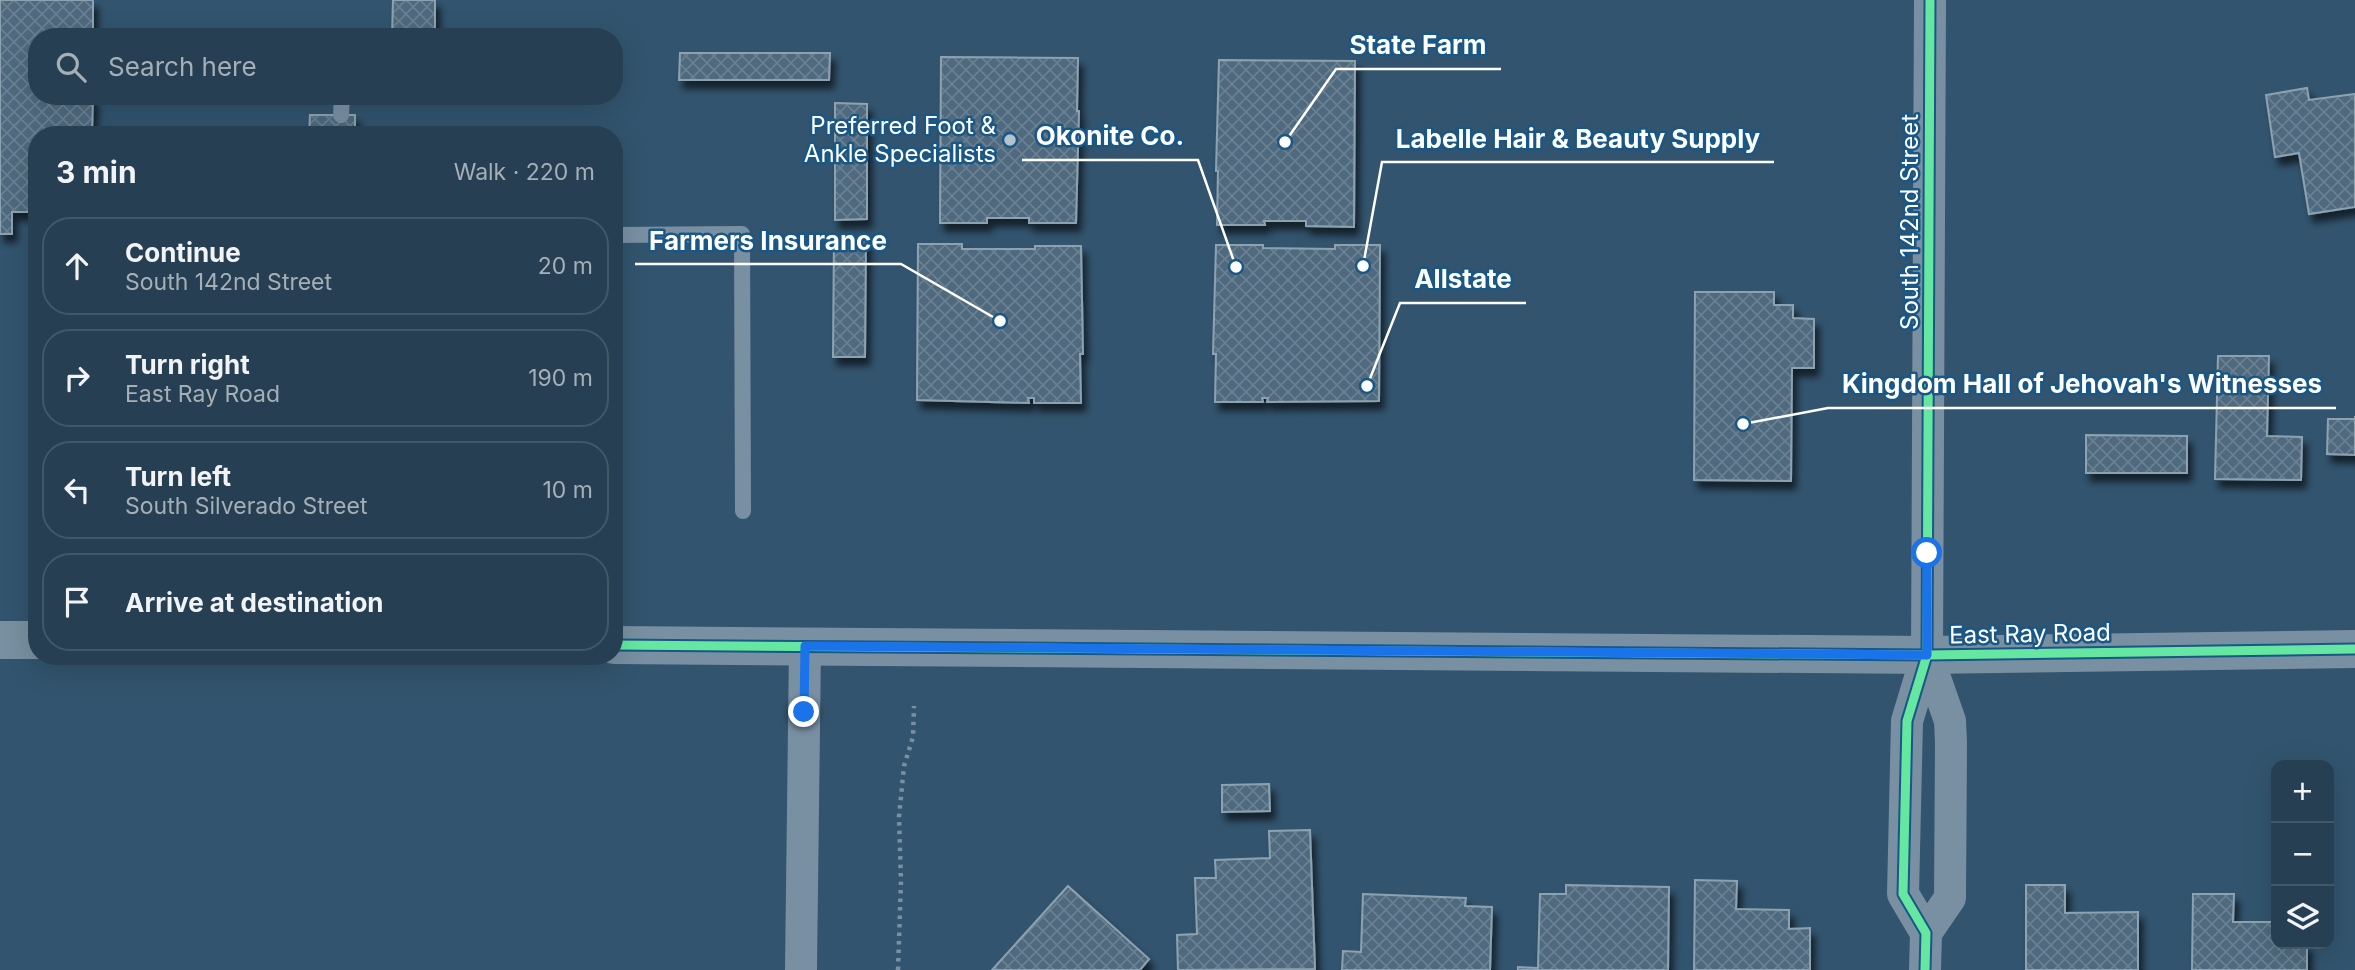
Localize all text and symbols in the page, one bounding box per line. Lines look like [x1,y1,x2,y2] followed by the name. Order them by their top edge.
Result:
[1336,22,1501,69] callout: State Farm
[28,28,623,105] search box
[1349,29,1487,60] text: State Farm
[52,48,90,86] icon: search
[108,51,257,82] text: Search here
[804,111,997,168] place label: Preferred Foot & Ankle Specialists
[1022,113,1198,160] callout: Okonite Co.
[1895,114,1924,330] street label: South 142nd Street
[1382,115,1774,162] callout: Labelle Hair & Beauty Supply
[1036,120,1184,151] text: Okonite Co.
[1396,123,1761,154] text: Labelle Hair & Beauty Supply
[1002,132,1018,148] marker: Preferred Foot & Ankle Specialists
[56,154,137,190] text: 3 min
[454,158,595,186] text: Walk · 220 m
[635,217,901,264] callout: Farmers Insurance
[649,225,887,256] text: Farmers Insurance
[125,237,241,268] text: Continue
[58,247,96,285] icon: ahead
[538,252,593,280] text: 20 m
[1400,256,1526,303] callout: Allstate
[1414,263,1512,294] text: Allstate
[125,268,332,296] text: South 142nd Street
[125,349,250,380] text: Turn right
[58,359,96,397] icon: right
[1828,361,2336,408] callout: Kingdom Hall of Jehovah's Witnesses
[528,364,593,392] text: 190 m
[1842,368,2322,399] text: Kingdom Hall of Jehovah's Witnesses
[125,380,280,408] text: East Ray Road
[125,461,231,492] text: Turn left
[58,471,96,509] icon: left
[543,476,593,504] text: 10 m
[125,492,367,520] text: South Silverado Street
[1911,537,1942,568] route start
[58,583,96,621] icon: arrive
[125,587,384,618] text: Arrive at destination
[1949,618,2111,649] street label: East Ray Road
[788,696,819,727] route end
[2271,760,2334,949] map controls
[2271,760,2334,823] button: +
[2271,823,2334,886] button: −
[2271,886,2334,949] button: layers

